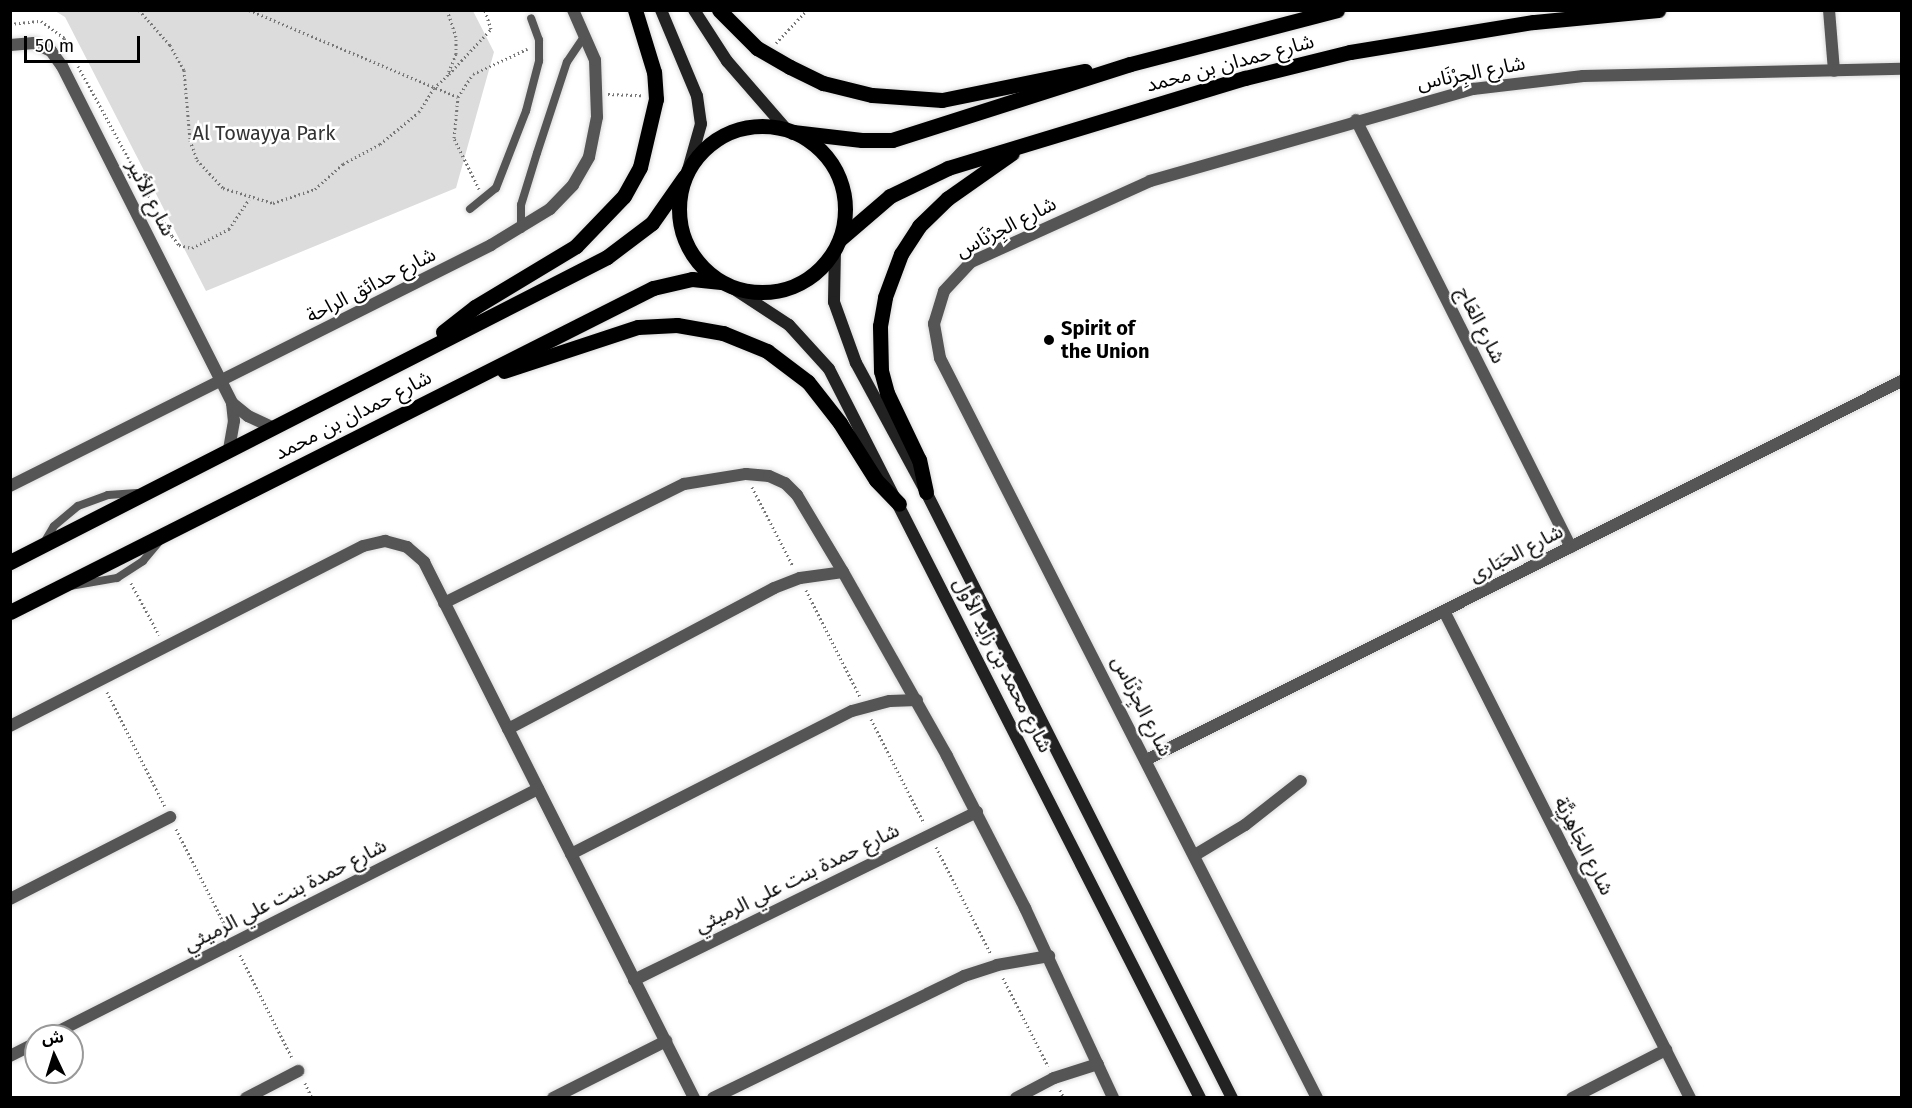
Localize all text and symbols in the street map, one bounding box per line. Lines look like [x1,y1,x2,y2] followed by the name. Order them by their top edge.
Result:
[27,24,142,62] scale bar
[1143,29,1317,97] street label: شارع حمدان بن محمد
[35,35,74,57] text: 50 m
[1415,51,1527,95] street label: شارع الجِرْنَاس
[192,121,336,145] park label: Al Towayya Park
[122,156,180,240] street label: شارع الأثير
[952,191,1060,263] street label: شارع الجِرْنَاس
[302,242,440,328] street label: شارع حدائق الراحة
[1451,282,1511,368] street label: شارع العَاج
[1061,316,1149,363] place label: Spirit of the Union
[1042,333,1056,347] marker: Spirit of the Union
[271,365,435,465] street label: شارع حمدان بن محمد
[1465,519,1567,587] street label: شارع الحَبَارى
[948,574,1058,756] street label: شارع محمد بن زايد الأول
[1106,652,1178,760] street label: شارع الجِرْنَاس
[1549,793,1619,899] street label: شارع الجَاهِزِيَّة
[691,818,903,938] street label: شارع حمدة بنت علي الرميثي
[180,833,390,957] street label: شارع حمدة بنت علي الرميثي
[24,1024,84,1084] north arrow
[41,1027,64,1048] text: ش

